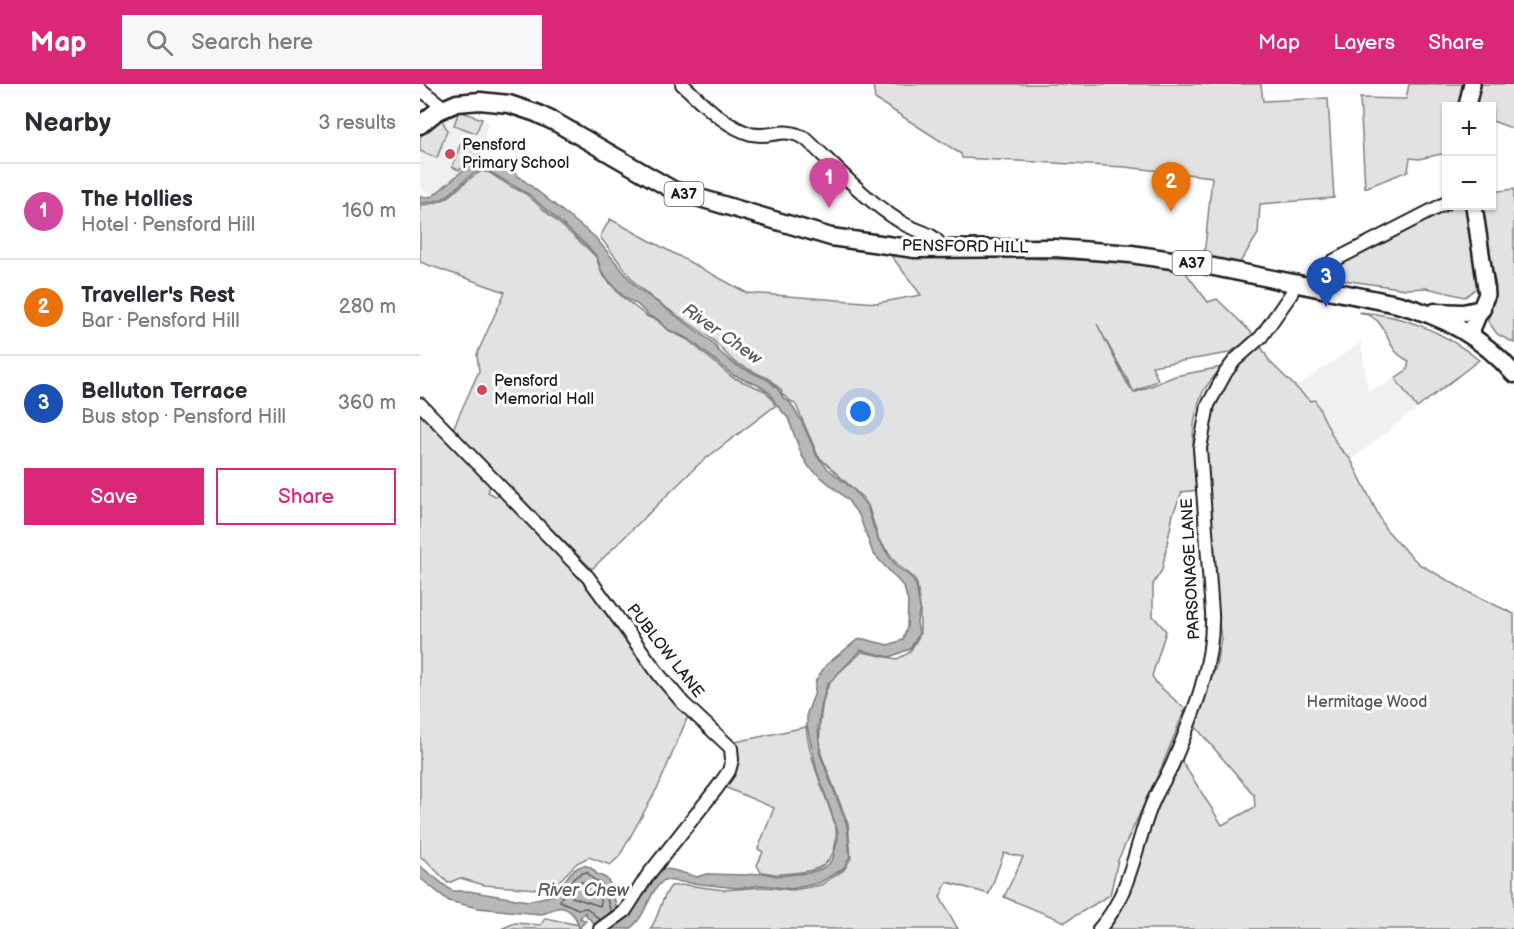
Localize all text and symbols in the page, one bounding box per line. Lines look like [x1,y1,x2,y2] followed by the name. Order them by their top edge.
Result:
[122,15,542,69] search box
[30,26,86,59] text: Map
[143,26,176,59] icon: search
[191,29,313,56] text: Search here
[1258,30,1300,55] text: Map
[1333,30,1395,55] text: Layers
[1428,30,1484,55] text: Share
[1442,102,1496,210] map controls
[1442,102,1496,156] button: +
[24,108,111,139] text: Nearby
[318,111,396,135] text: 3 results
[462,136,569,173] place label: Pensford Primary School
[443,147,457,161] marker: Pensford Primary School
[1442,156,1496,210] button: −
[810,158,848,208] pin: 1
[1152,162,1191,212] pin: 2
[664,182,704,206] road number: A37
[81,186,193,213] text: The Hollies
[39,199,48,223] text: 1
[342,199,396,223] text: 160 m
[81,213,255,237] text: Hotel · Pensford Hill
[902,236,1029,258] street label: PENSFORD HILL
[1172,251,1212,275] road number: A37
[1306,258,1346,307] pin: 3
[81,282,235,309] text: Traveller's Rest
[38,295,49,319] text: 2
[339,295,396,319] text: 280 m
[678,299,766,369] water label: River Chew
[81,309,240,333] text: Bar · Pensford Hill
[494,372,594,409] place label: Pensford Memorial Hall
[81,378,247,405] text: Belluton Terrace
[475,383,489,397] marker: Pensford Memorial Hall
[38,391,49,415] text: 3
[338,391,396,415] text: 360 m
[846,397,875,426] your location
[81,405,286,429] text: Bus stop · Pensford Hill
[24,468,204,525] button: Save
[216,468,396,525] button: Share
[1178,498,1204,640] street label: PARSONAGE LANE
[623,600,707,702] street label: PUBLOW LANE
[1307,693,1427,712] park label: Hermitage Wood
[537,880,630,901] water label: River Chew

